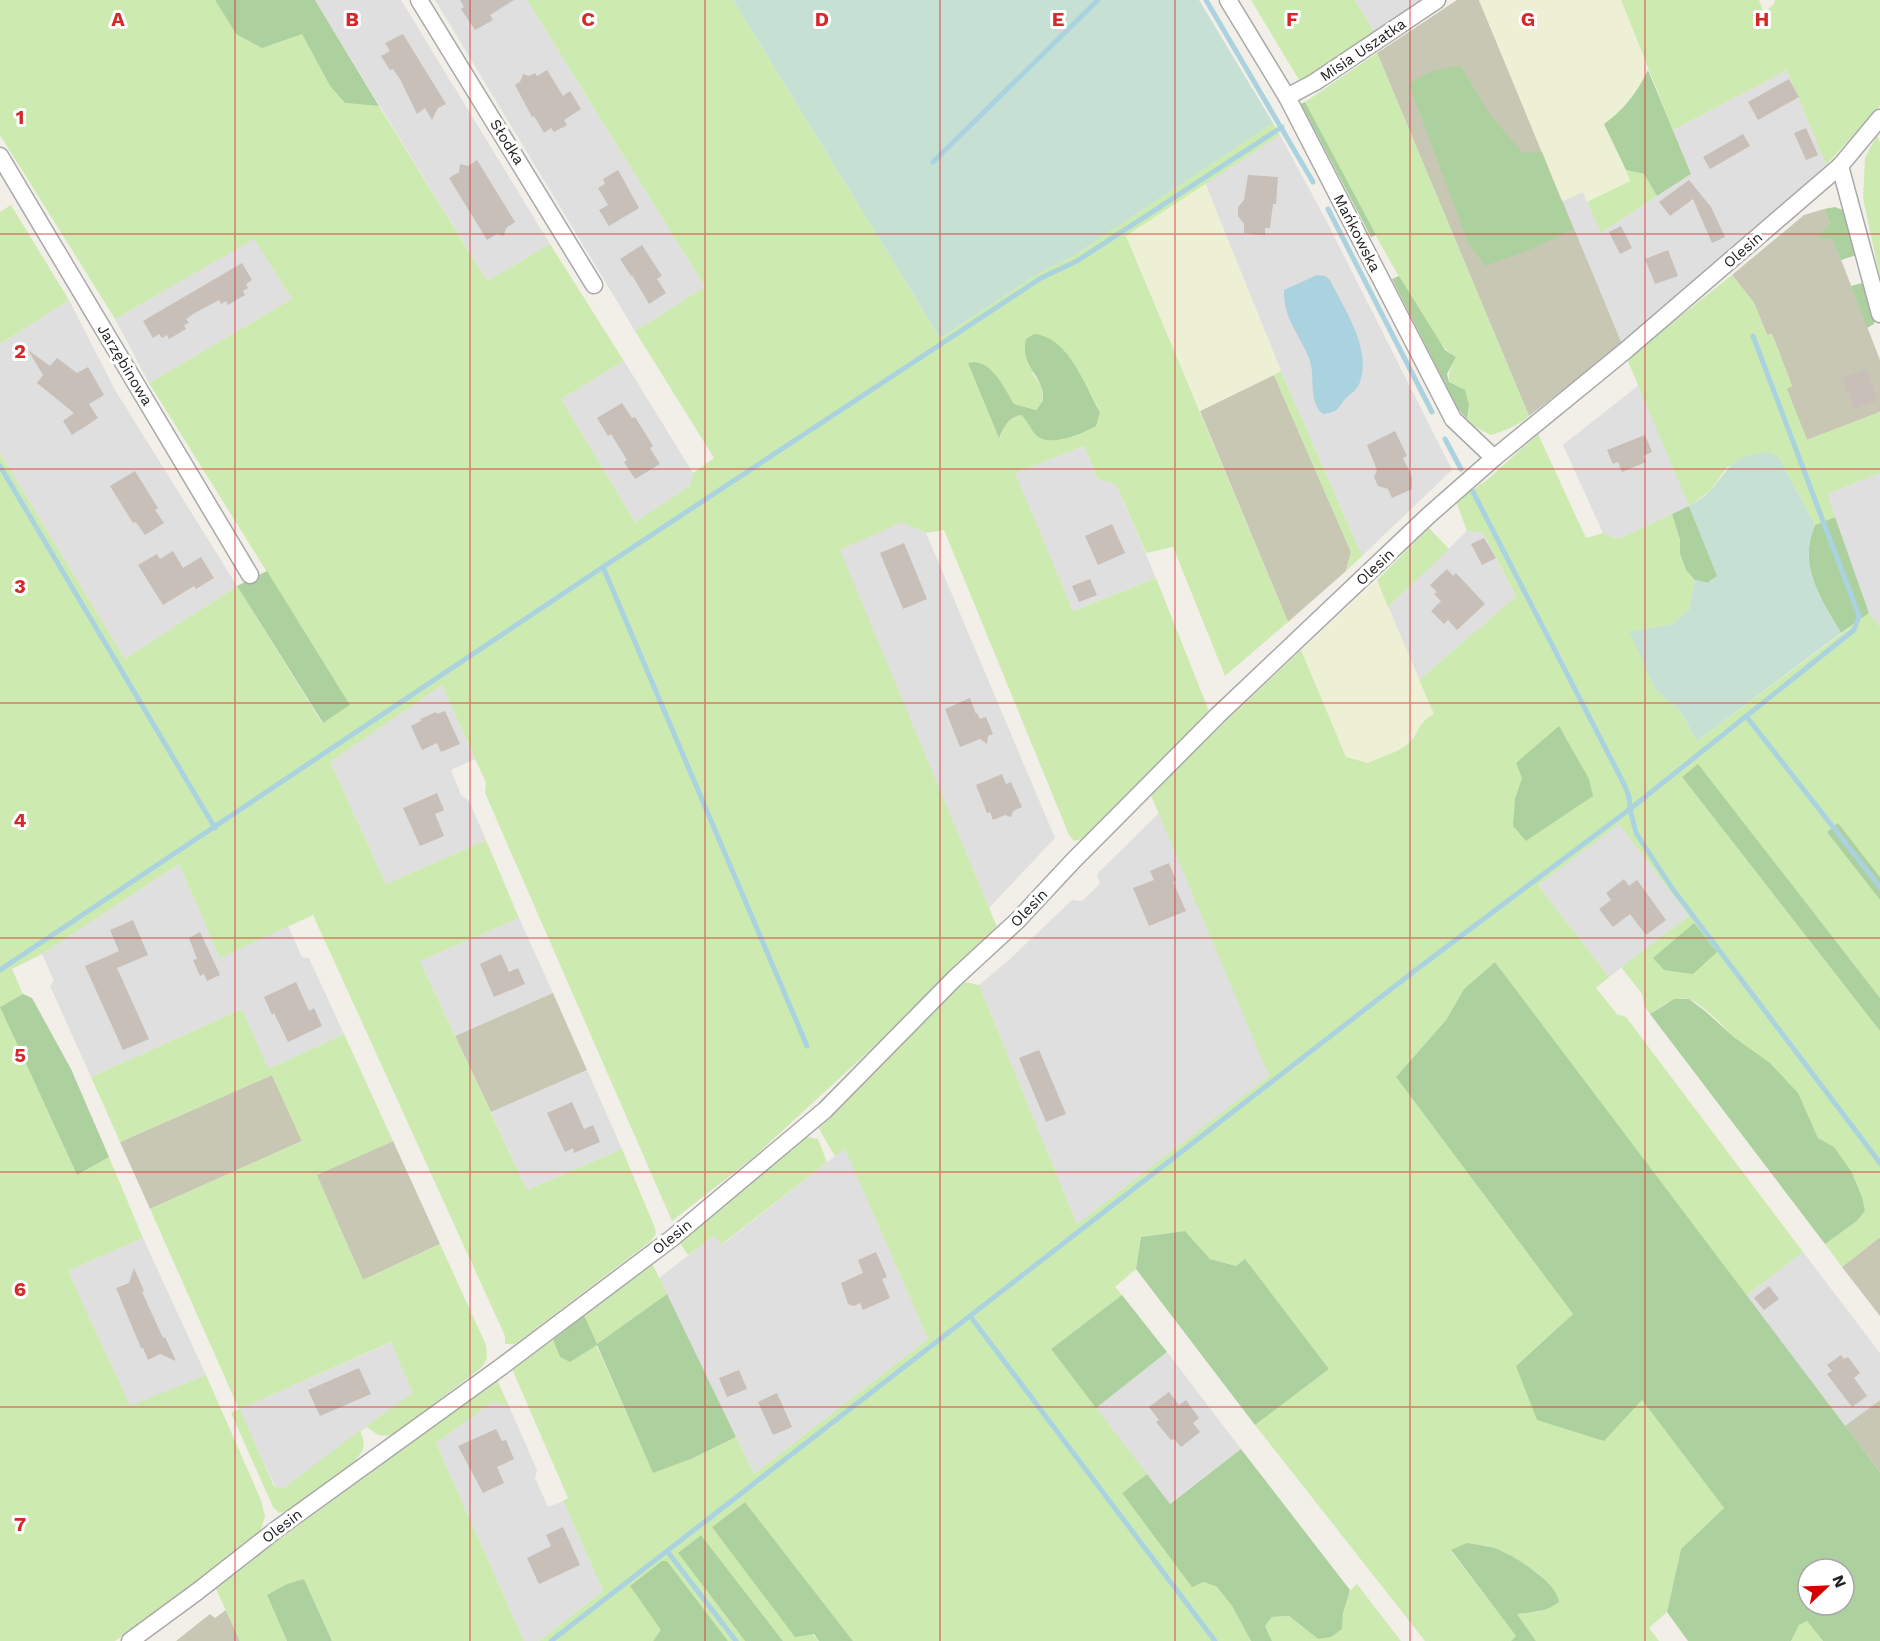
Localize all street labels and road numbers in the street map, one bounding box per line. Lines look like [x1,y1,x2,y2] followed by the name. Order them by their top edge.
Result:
[1317,14,1410,85] street label: Misia Uszatka
[486,116,528,169] street label: Słodka
[1330,191,1384,275] street label: Mańkowska
[1720,228,1766,272] street label: Olesin
[94,321,157,409] street label: Jarzębinowa
[1352,545,1398,589] street label: Olesin
[1007,885,1051,931] street label: Olesin
[649,1216,695,1258] street label: Olesin
[258,1505,306,1547] street label: Olesin

